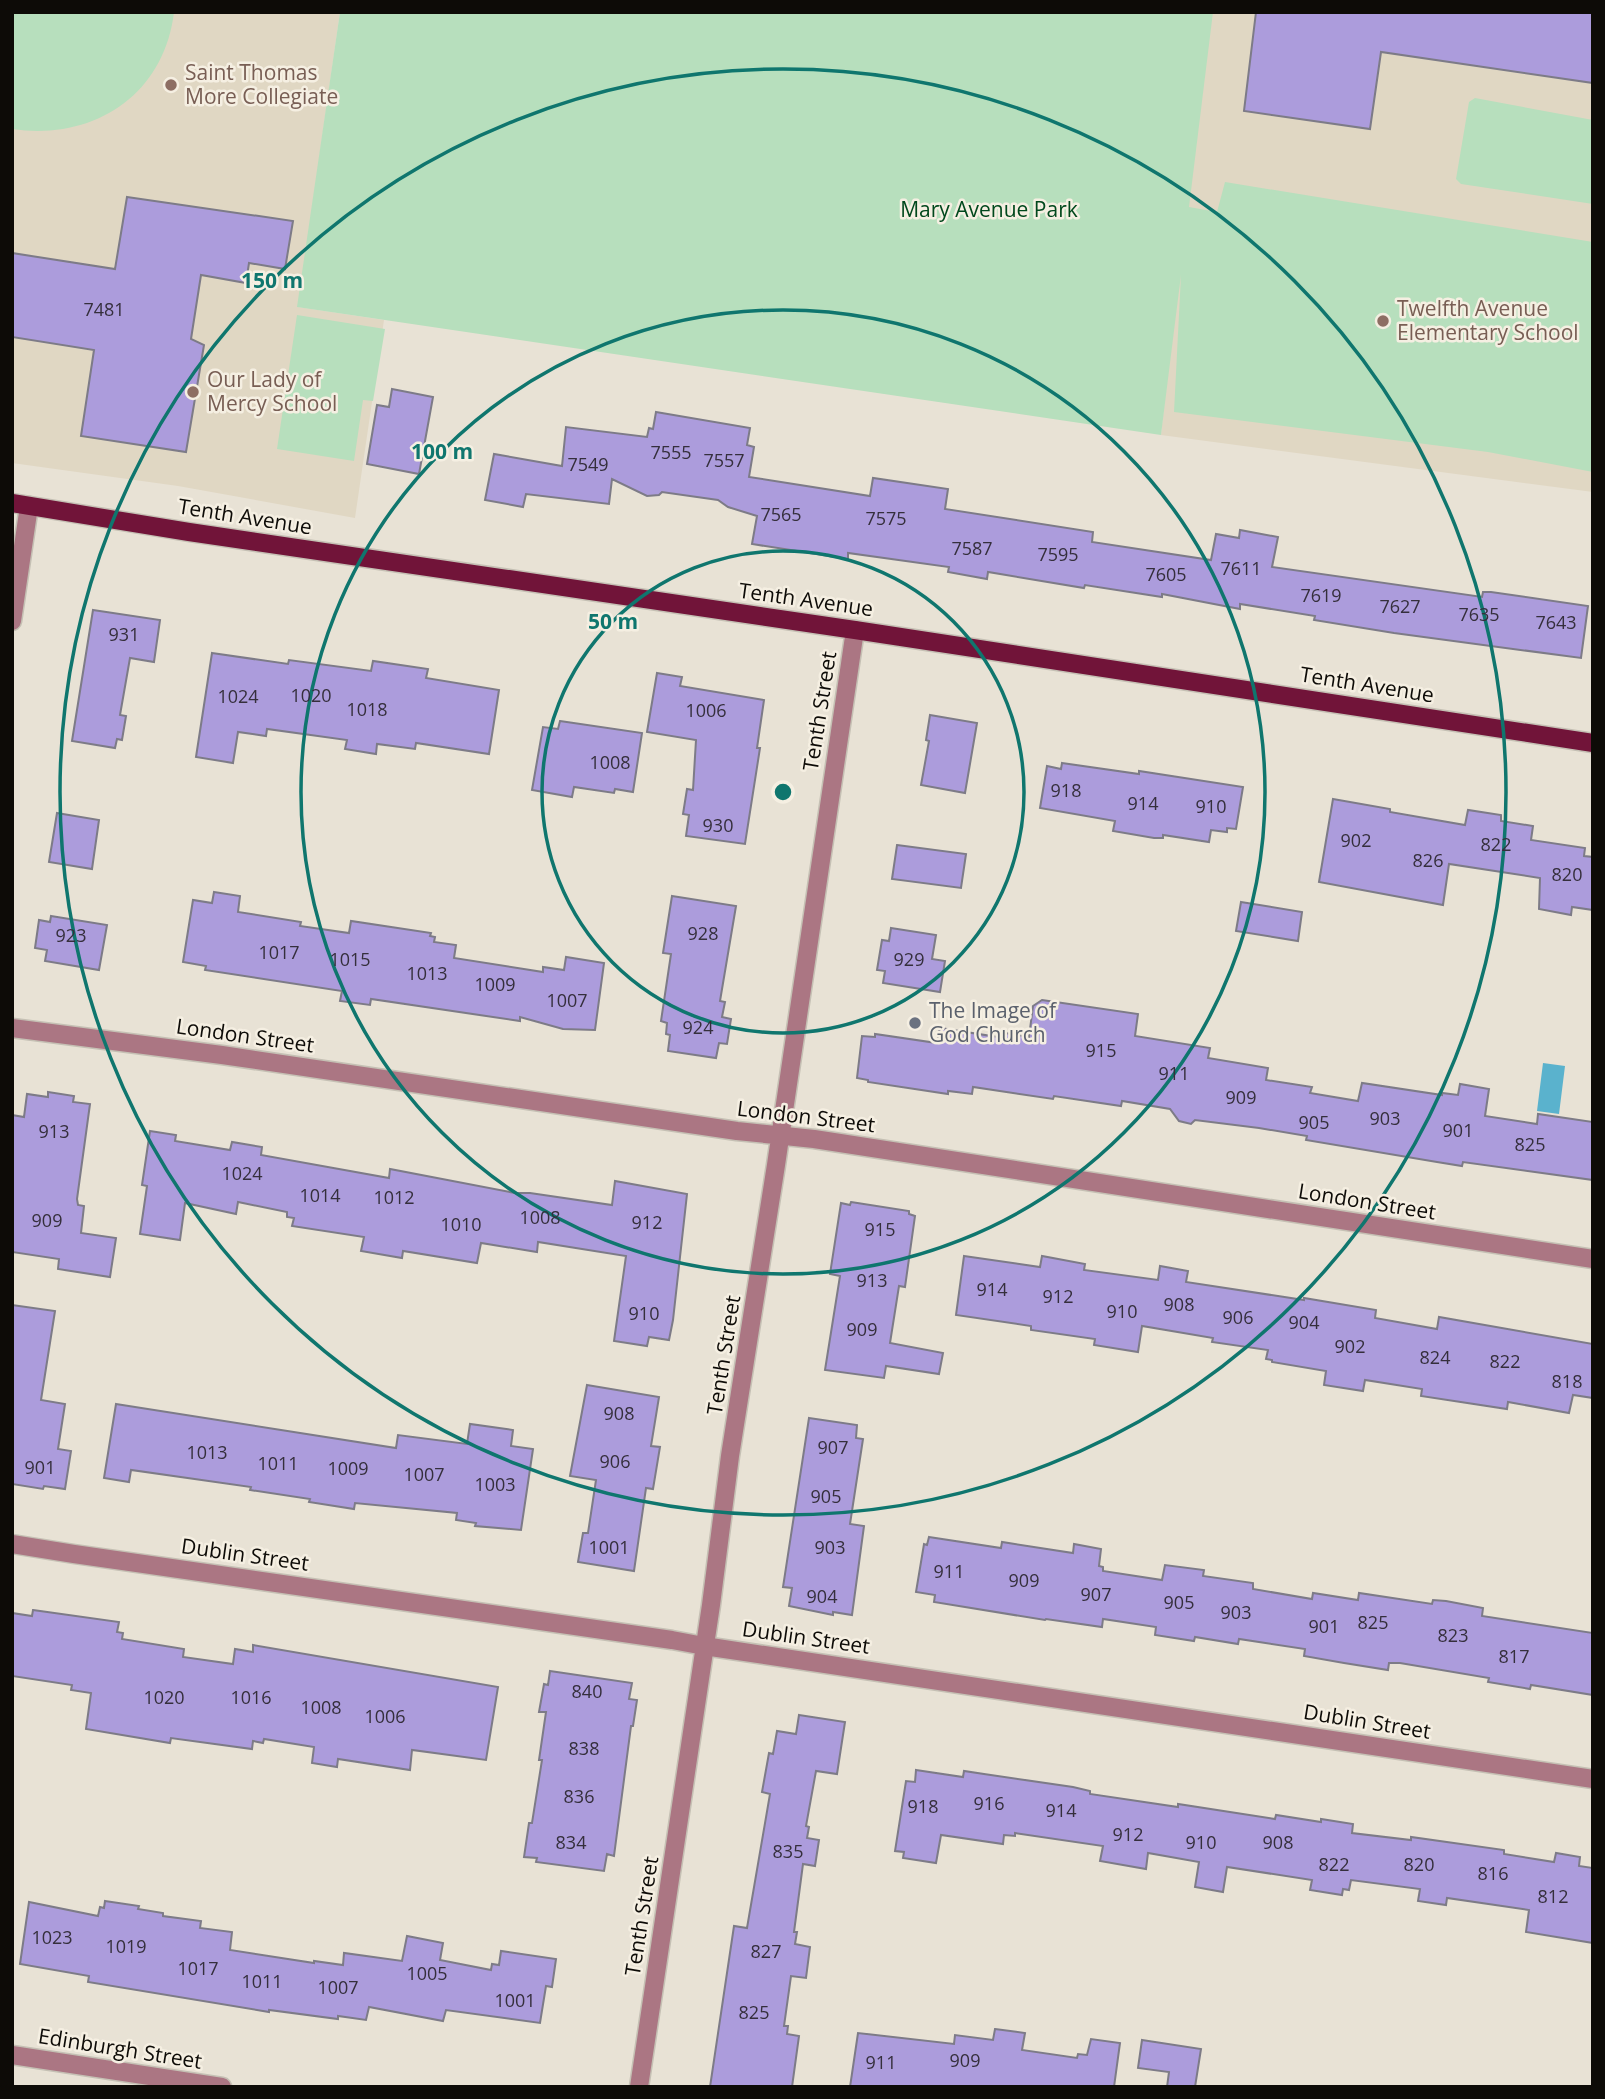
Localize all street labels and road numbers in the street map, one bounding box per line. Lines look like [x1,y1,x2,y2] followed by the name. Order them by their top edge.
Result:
[176,492,314,540] street label: Tenth Avenue
[737,576,875,622] street label: Tenth Avenue
[796,649,842,773] street label: Tenth Street
[1298,660,1436,708] street label: Tenth Avenue
[174,1011,316,1059] street label: London Street
[735,1094,877,1138] street label: London Street
[1296,1176,1438,1226] street label: London Street
[700,1293,746,1417] street label: Tenth Street
[180,1531,311,1577] street label: Dublin Street
[741,1614,872,1660] street label: Dublin Street
[1301,1697,1433,1745] street label: Dublin Street
[618,1854,664,1978] street label: Tenth Street
[36,2021,204,2075] street label: Edinburgh Street

